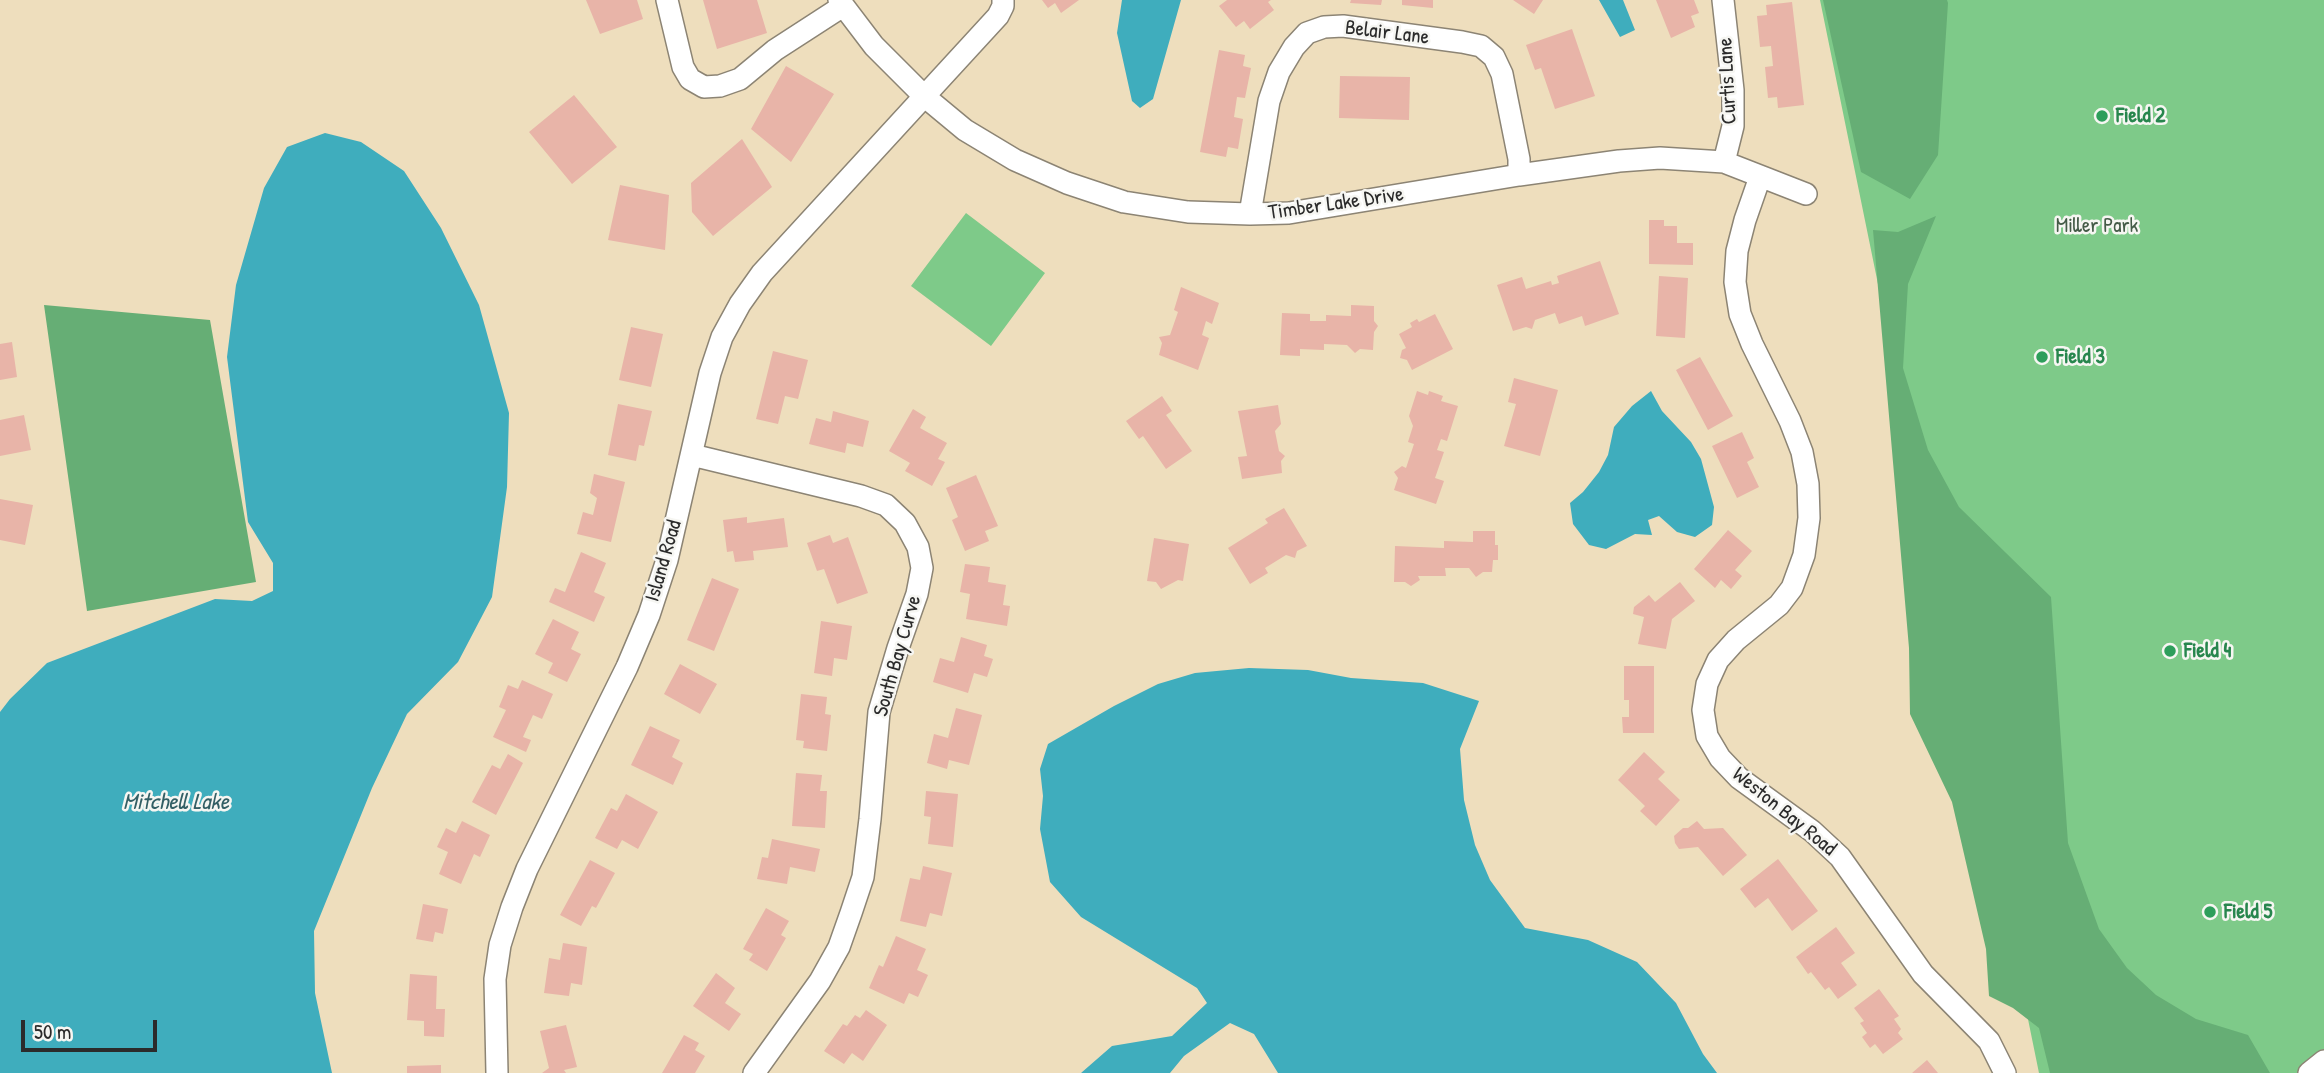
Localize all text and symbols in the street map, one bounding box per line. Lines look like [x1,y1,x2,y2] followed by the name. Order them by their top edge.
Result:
[1344,15,1430,51] street label: Belair Lane
[1713,37,1743,125] street label: Curtis Lane
[2116,103,2165,129] place label: Field 2
[2094,108,2110,124] marker: Field 2
[1267,182,1405,226] street label: Timber Lake Drive
[2056,213,2138,239] park label: Miller Park
[2056,344,2105,370] place label: Field 3
[2034,349,2050,365] marker: Field 3
[640,517,688,605] street label: Island Road
[869,593,927,719] street label: South Bay Curve
[2184,638,2231,664] place label: Field 4
[2162,643,2178,659] marker: Field 4
[1727,762,1841,862] street label: Weston Bay Road
[123,789,229,817] water label: Mitchell Lake
[2224,899,2272,925] place label: Field 5
[2202,904,2218,920] marker: Field 5
[24,1006,161,1050] scale bar
[34,1017,71,1046] text: 50 m

